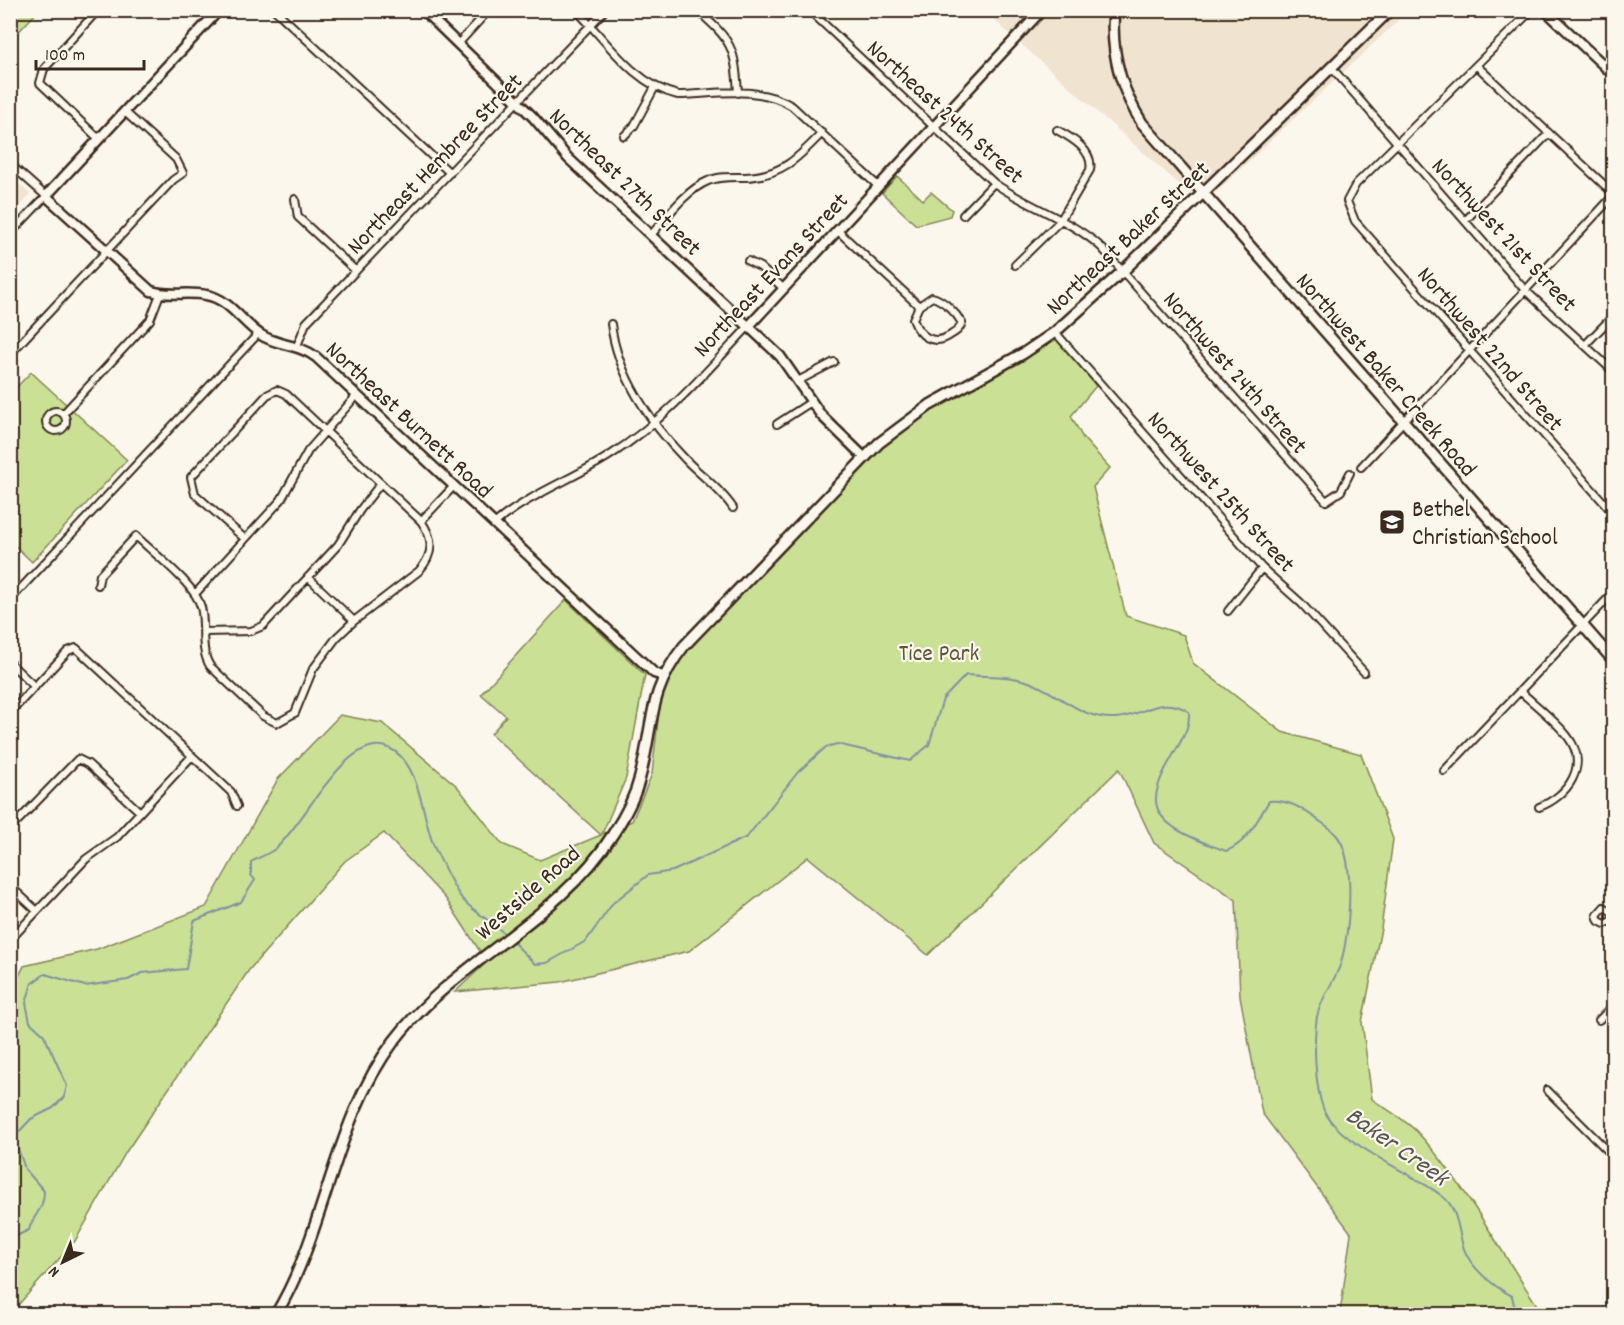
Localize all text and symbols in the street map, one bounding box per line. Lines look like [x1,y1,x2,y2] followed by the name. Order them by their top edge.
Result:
[36,33,144,71] scale bar
[858,33,1030,193] street label: Northeast 24th Street
[45,44,85,69] text: 100 m
[340,66,532,264] street label: Northeast Hembree Street
[540,101,708,265] street label: Northeast 27th Street
[1422,151,1584,321] street label: Northwest 21st Street
[1039,154,1219,324] street label: Northeast Baker Street
[687,186,858,366] street label: Northeast Evans Street
[1407,260,1570,440] street label: Northwest 22nd Street
[1286,266,1483,486] street label: Northwest Baker Creek Road
[1153,285,1314,463] street label: Northwest 24th Street
[317,334,499,508] street label: Northeast Burnett Road
[1138,405,1302,581] street label: Northwest 25th Street
[1412,494,1558,556] place label: Bethel Christian School
[1377,507,1407,537] school or university icon: Bethel Christian School
[899,638,979,672] park label: Tice Park
[469,839,589,950] street label: Westside Road
[1337,1099,1457,1198] water label: Baker Creek
[33,1232,93,1292] north arrow
[44,1260,65,1282] text: N

